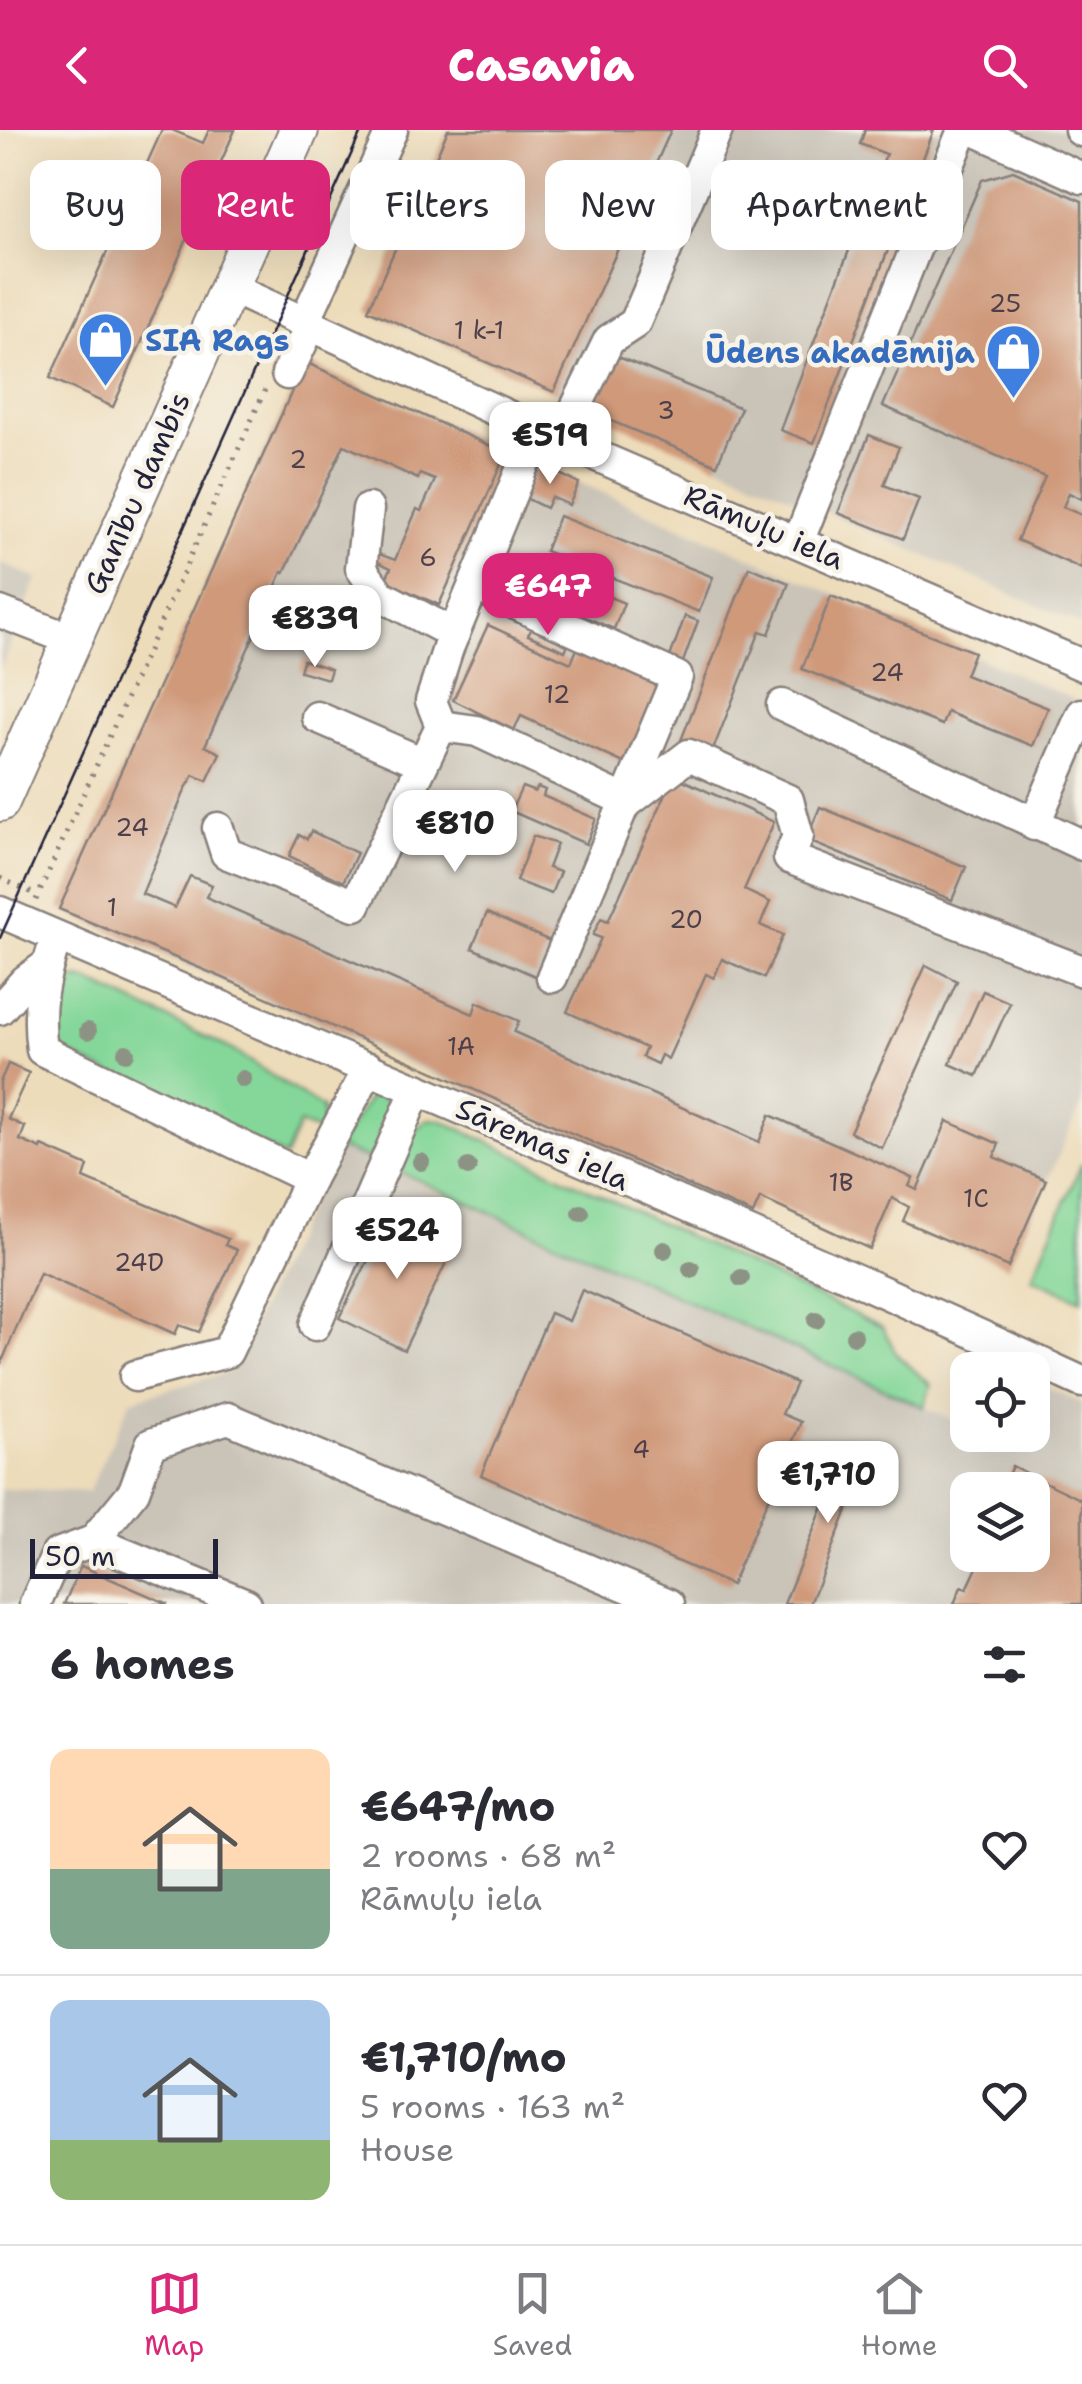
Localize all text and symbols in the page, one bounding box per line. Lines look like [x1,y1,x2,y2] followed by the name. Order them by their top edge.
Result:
[448,35,634,95] text: Casavia
[50,38,105,93] icon: back
[977,38,1032,93] icon: search
[30,160,161,250] chip: Buy
[181,160,330,250] chip: Rent
[350,160,525,250] chip: Filters
[545,160,691,250] chip: New
[711,160,963,250] chip: Apartment
[989,286,1021,320] house number: 25
[76,310,136,389] shop icon: SIA Rags
[454,313,504,347] house number: 1 k-1
[145,320,290,361] place label: SIA Rags
[984,322,1044,401] shop icon: Ūdens akadēmija
[705,332,975,373] place label: Ūdens akadēmija
[74,385,200,601] street label: Ganību dambis
[657,393,675,427] house number: 3
[491,402,609,487] pin: €519
[511,413,589,456] text: €519
[289,442,307,476] house number: 2
[677,475,851,579] street label: Rāmuļu iela
[419,540,437,574] house number: 6
[489,553,607,638] pin: €647
[504,564,592,607] text: €647
[256,585,374,670] pin: €839
[271,596,359,639] text: €839
[870,655,904,689] house number: 24
[544,677,570,711] house number: 12
[396,790,514,875] pin: €810
[415,801,495,844] text: €810
[115,810,149,844] house number: 24
[107,890,117,924] house number: 1
[669,902,703,936] house number: 20
[447,1029,475,1063] house number: 1A
[450,1087,637,1201] street label: Sāremas iela
[828,1165,854,1199] house number: 1B
[963,1181,989,1215] house number: 1C
[338,1197,456,1282] pin: €524
[355,1208,439,1251] text: €524
[114,1245,164,1279] house number: 24D
[950,1352,1050,1572] map controls
[950,1352,1050,1452] button: locate
[632,1432,650,1466] house number: 4
[747,1441,909,1526] pin: €1,710
[780,1452,876,1495] text: €1,710
[950,1472,1050,1572] button: layers
[30,1534,218,1578] scale bar
[45,1537,115,1575] text: 50 m
[50,1636,235,1692] text: 6 homes
[977,1637,1032,1692] icon: filters
[360,1778,555,1834] text: €647/mo
[130,1789,250,1909] icon: home
[977,1822,1032,1877] icon: heart
[360,1834,616,1877] text: 2 rooms · 68 m²
[360,1877,542,1920] text: Rāmuļu iela
[360,2029,567,2085] text: €1,710/mo
[130,2040,250,2160] icon: home
[977,2073,1032,2128] icon: heart
[360,2085,625,2128] text: 5 rooms · 163 m²
[360,2128,454,2171] text: House
[144,2266,204,2364] tab: Map
[493,2266,572,2364] tab: Saved
[861,2266,938,2364] tab: Home

